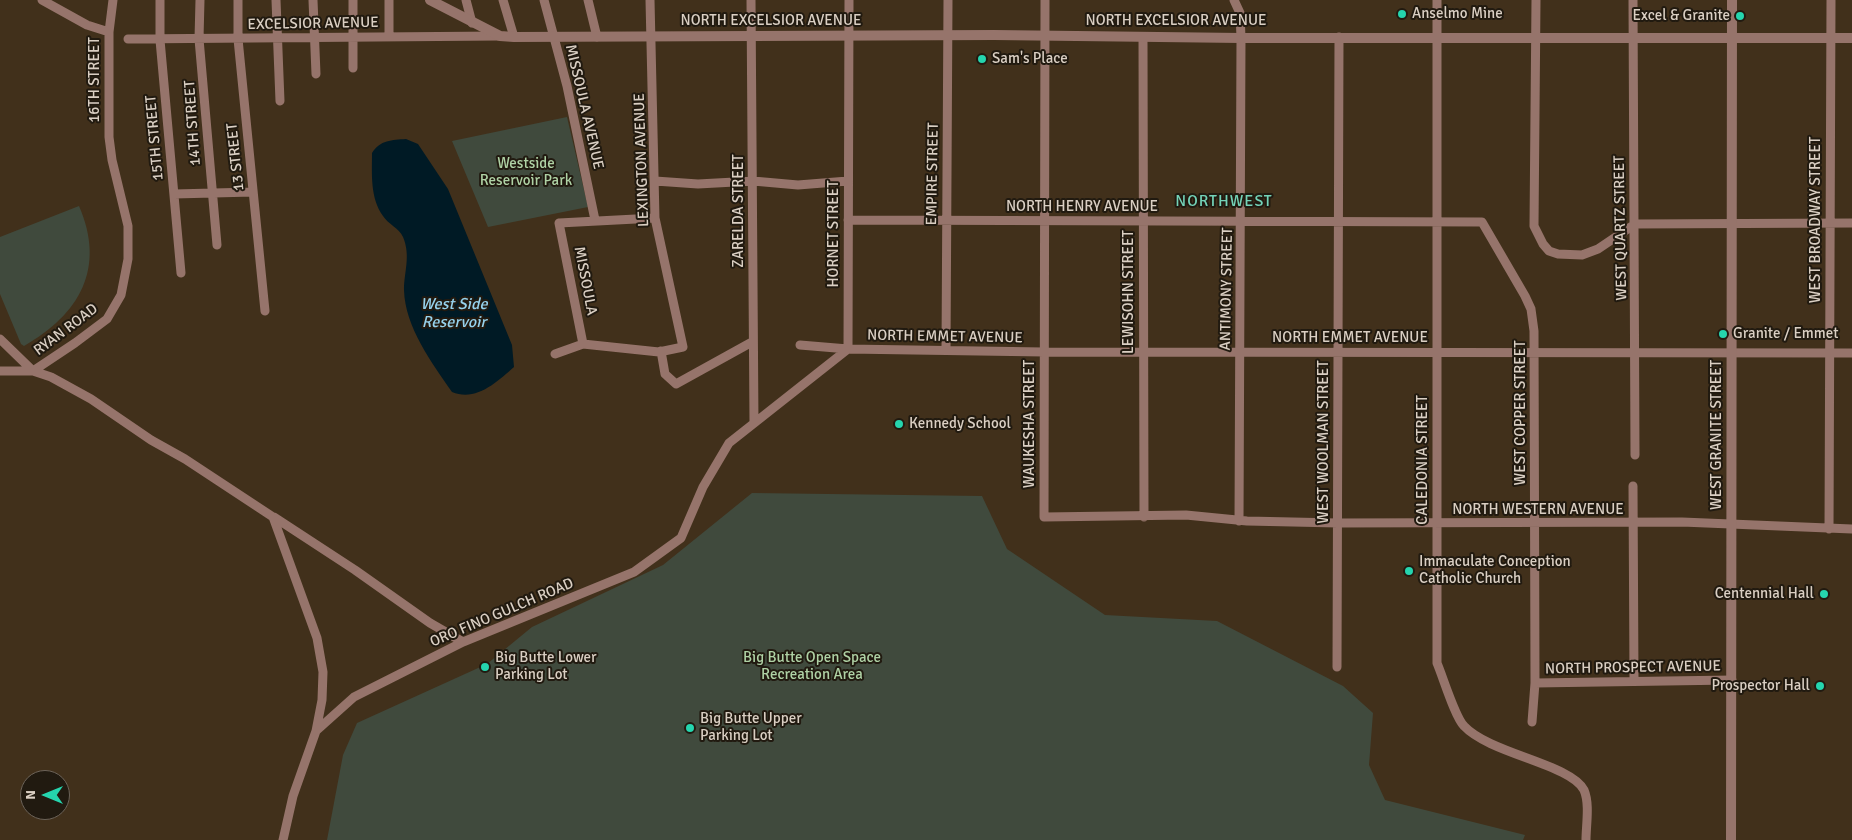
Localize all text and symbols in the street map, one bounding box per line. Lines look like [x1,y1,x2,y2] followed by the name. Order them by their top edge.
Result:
[1412,5,1503,23] place label: Anselmo Mine
[1633,7,1730,25] place label: Excel & Granite
[1396,8,1408,20] marker: Anselmo Mine
[1734,10,1746,22] marker: Excel & Granite
[680,12,862,30] street label: NORTH EXCELSIOR AVENUE
[1085,12,1267,30] street label: NORTH EXCELSIOR AVENUE
[247,14,379,34] street label: EXCELSIOR AVENUE
[86,37,104,123] street label: 16TH STREET
[561,43,607,171] street label: MISSOULA AVENUE
[992,50,1068,68] place label: Sam's Place
[976,53,988,65] marker: Sam's Place
[181,80,205,166] street label: 14TH STREET
[631,93,653,227] street label: LEXINGTON AVENUE
[142,95,168,181] street label: 15TH STREET
[223,122,249,192] street label: 13 STREET
[923,122,943,226] street label: EMPIRE STREET
[1807,137,1825,303] street label: WEST BROADWAY STREET
[730,154,748,268] street label: ZARELDA STREET
[480,155,572,190] park label: Westside Reservoir Park
[1611,155,1631,301] street label: WEST QUARTZ STREET
[825,180,843,288] street label: HORNET STREET
[1174,192,1274,212] district label: NORTHWEST
[1006,198,1158,216] street label: NORTH HENRY AVENUE
[1217,227,1237,351] street label: ANTIMONY STREET
[1120,230,1138,354] street label: LEWISOHN STREET
[569,245,601,317] street label: MISSOULA
[421,295,487,333] water label: West Side Reservoir
[30,300,102,360] street label: RYAN ROAD
[1733,325,1839,343] place label: Granite / Emmet
[867,327,1023,347] street label: NORTH EMMET AVENUE
[1717,328,1729,340] marker: Granite / Emmet
[1272,329,1428,347] street label: NORTH EMMET AVENUE
[1512,340,1530,486] street label: WEST COPPER STREET
[1021,360,1039,488] street label: WAUKESHA STREET
[1315,360,1333,524] street label: WEST WOOLMAN STREET
[1708,360,1726,510] street label: WEST GRANITE STREET
[1414,395,1432,525] street label: CALEDONIA STREET
[909,415,1011,433] place label: Kennedy School
[893,418,905,430] marker: Kennedy School
[1452,501,1624,519] street label: NORTH WESTERN AVENUE
[1419,553,1571,588] place label: Immaculate Conception Catholic Church
[1403,565,1415,577] marker: Immaculate Conception Catholic Church
[427,575,577,651] street label: ORO FINO GULCH ROAD
[1715,585,1814,603] place label: Centennial Hall
[1818,588,1830,600] marker: Centennial Hall
[495,649,597,684] place label: Big Butte Lower Parking Lot
[743,649,881,684] park label: Big Butte Open Space Recreation Area
[1545,657,1721,679] street label: NORTH PROSPECT AVENUE
[479,661,491,673] marker: Big Butte Lower Parking Lot
[1711,677,1810,695] place label: Prospector Hall
[1814,680,1826,692] marker: Prospector Hall
[700,710,802,745] place label: Big Butte Upper Parking Lot
[684,722,696,734] marker: Big Butte Upper Parking Lot
[20,770,70,820] north arrow
[22,790,39,800] text: N

